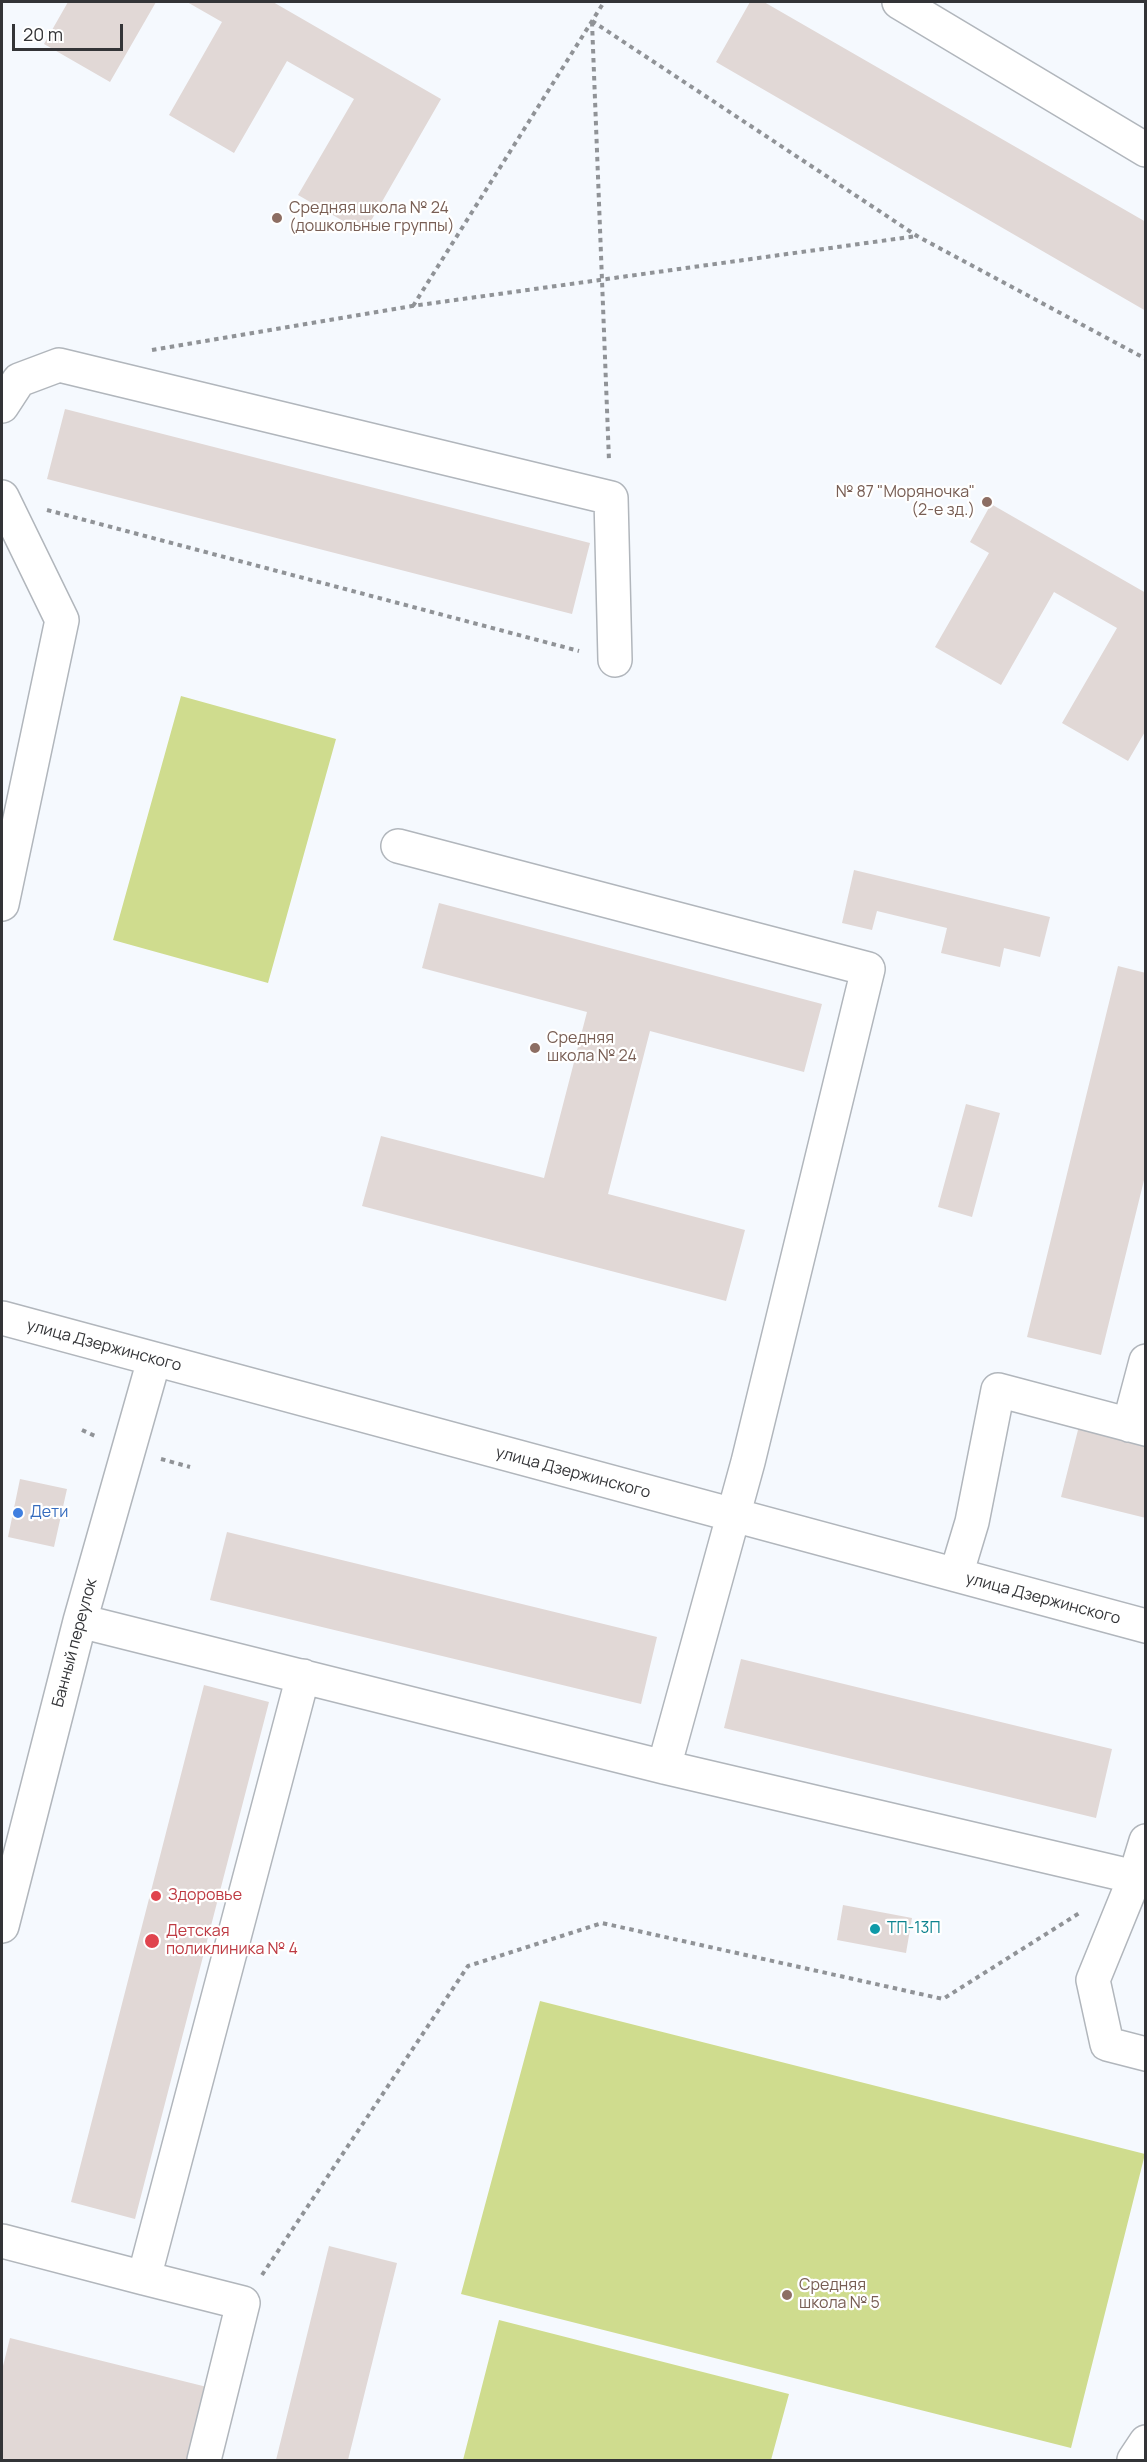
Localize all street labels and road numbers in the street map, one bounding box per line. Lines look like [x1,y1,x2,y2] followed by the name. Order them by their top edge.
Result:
[25,1316,183,1376] street label: улица Дзержинского
[494,1443,652,1503] street label: улица Дзержинского
[964,1569,1122,1629] street label: улица Дзержинского
[49,1577,101,1709] street label: Банный переулок

